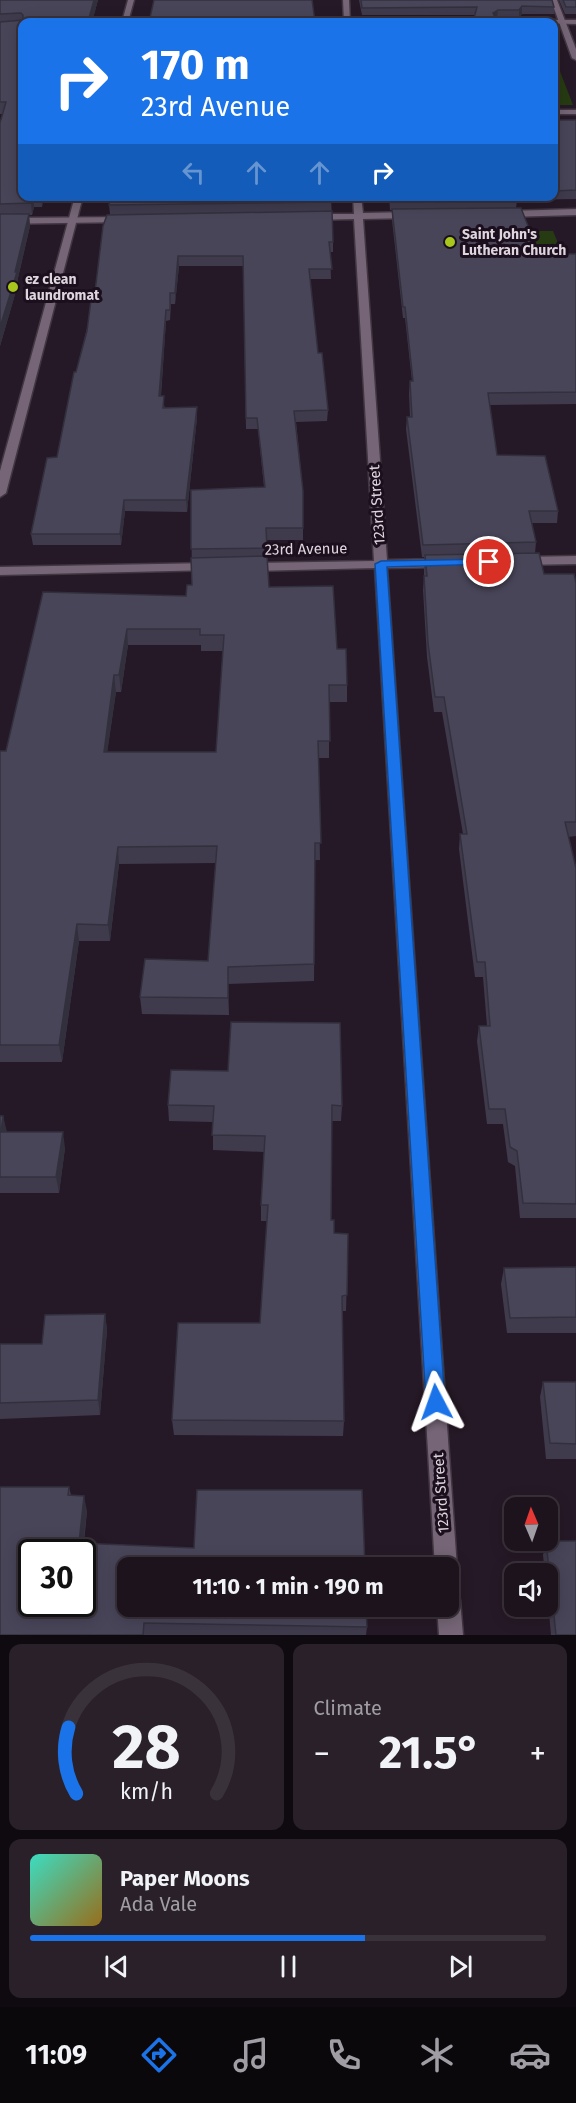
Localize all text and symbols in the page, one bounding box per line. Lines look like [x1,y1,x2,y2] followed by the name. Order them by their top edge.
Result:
[141,40,250,90] text: 170 m
[42,42,120,120] icon: right
[141,91,290,123] text: 23rd Avenue
[177,156,210,189] icon: left
[240,156,273,189] icon: ahead
[303,156,336,189] icon: ahead
[366,156,399,189] icon: right
[462,226,566,259] place label: Saint John's Lutheran Church
[443,235,457,249] marker: Saint John's Lutheran Church
[25,271,100,304] place label: ez clean laundromat
[6,280,20,294] marker: ez clean laundromat
[365,464,389,546] street label: 123rd Street
[463,536,514,587] pin
[264,539,348,559] street label: 23rd Avenue
[472,545,505,578] icon: arrive
[404,1370,468,1434] position arrow
[429,1452,453,1534] street label: 123rd Street
[504,1497,558,1551] north arrow
[504,1497,558,1617] map controls
[18,1539,96,1617] speed limit sign: 30
[504,1563,558,1617] button: sound
[192,1573,384,1600] text: 11:10 · 1 min · 190 m
[314,1696,382,1720] text: Climate
[112,1710,181,1785] text: 28
[379,1726,481,1780] text: 21.5°
[314,1734,330,1774] text: −
[530,1734,546,1774] text: +
[120,1779,173,1805] text: km/h
[120,1865,250,1892] text: Paper Moons
[120,1892,197,1916] text: Ada Vale
[100,1950,133,1983] icon: previous
[272,1950,305,1983] icon: pause
[444,1950,477,1983] icon: next
[138,2034,180,2076] icon: directions
[230,2034,272,2076] icon: music
[323,2034,365,2076] icon: phone
[416,2034,458,2076] icon: climate
[509,2034,551,2076] icon: car
[25,2039,87,2071] text: 11:09

